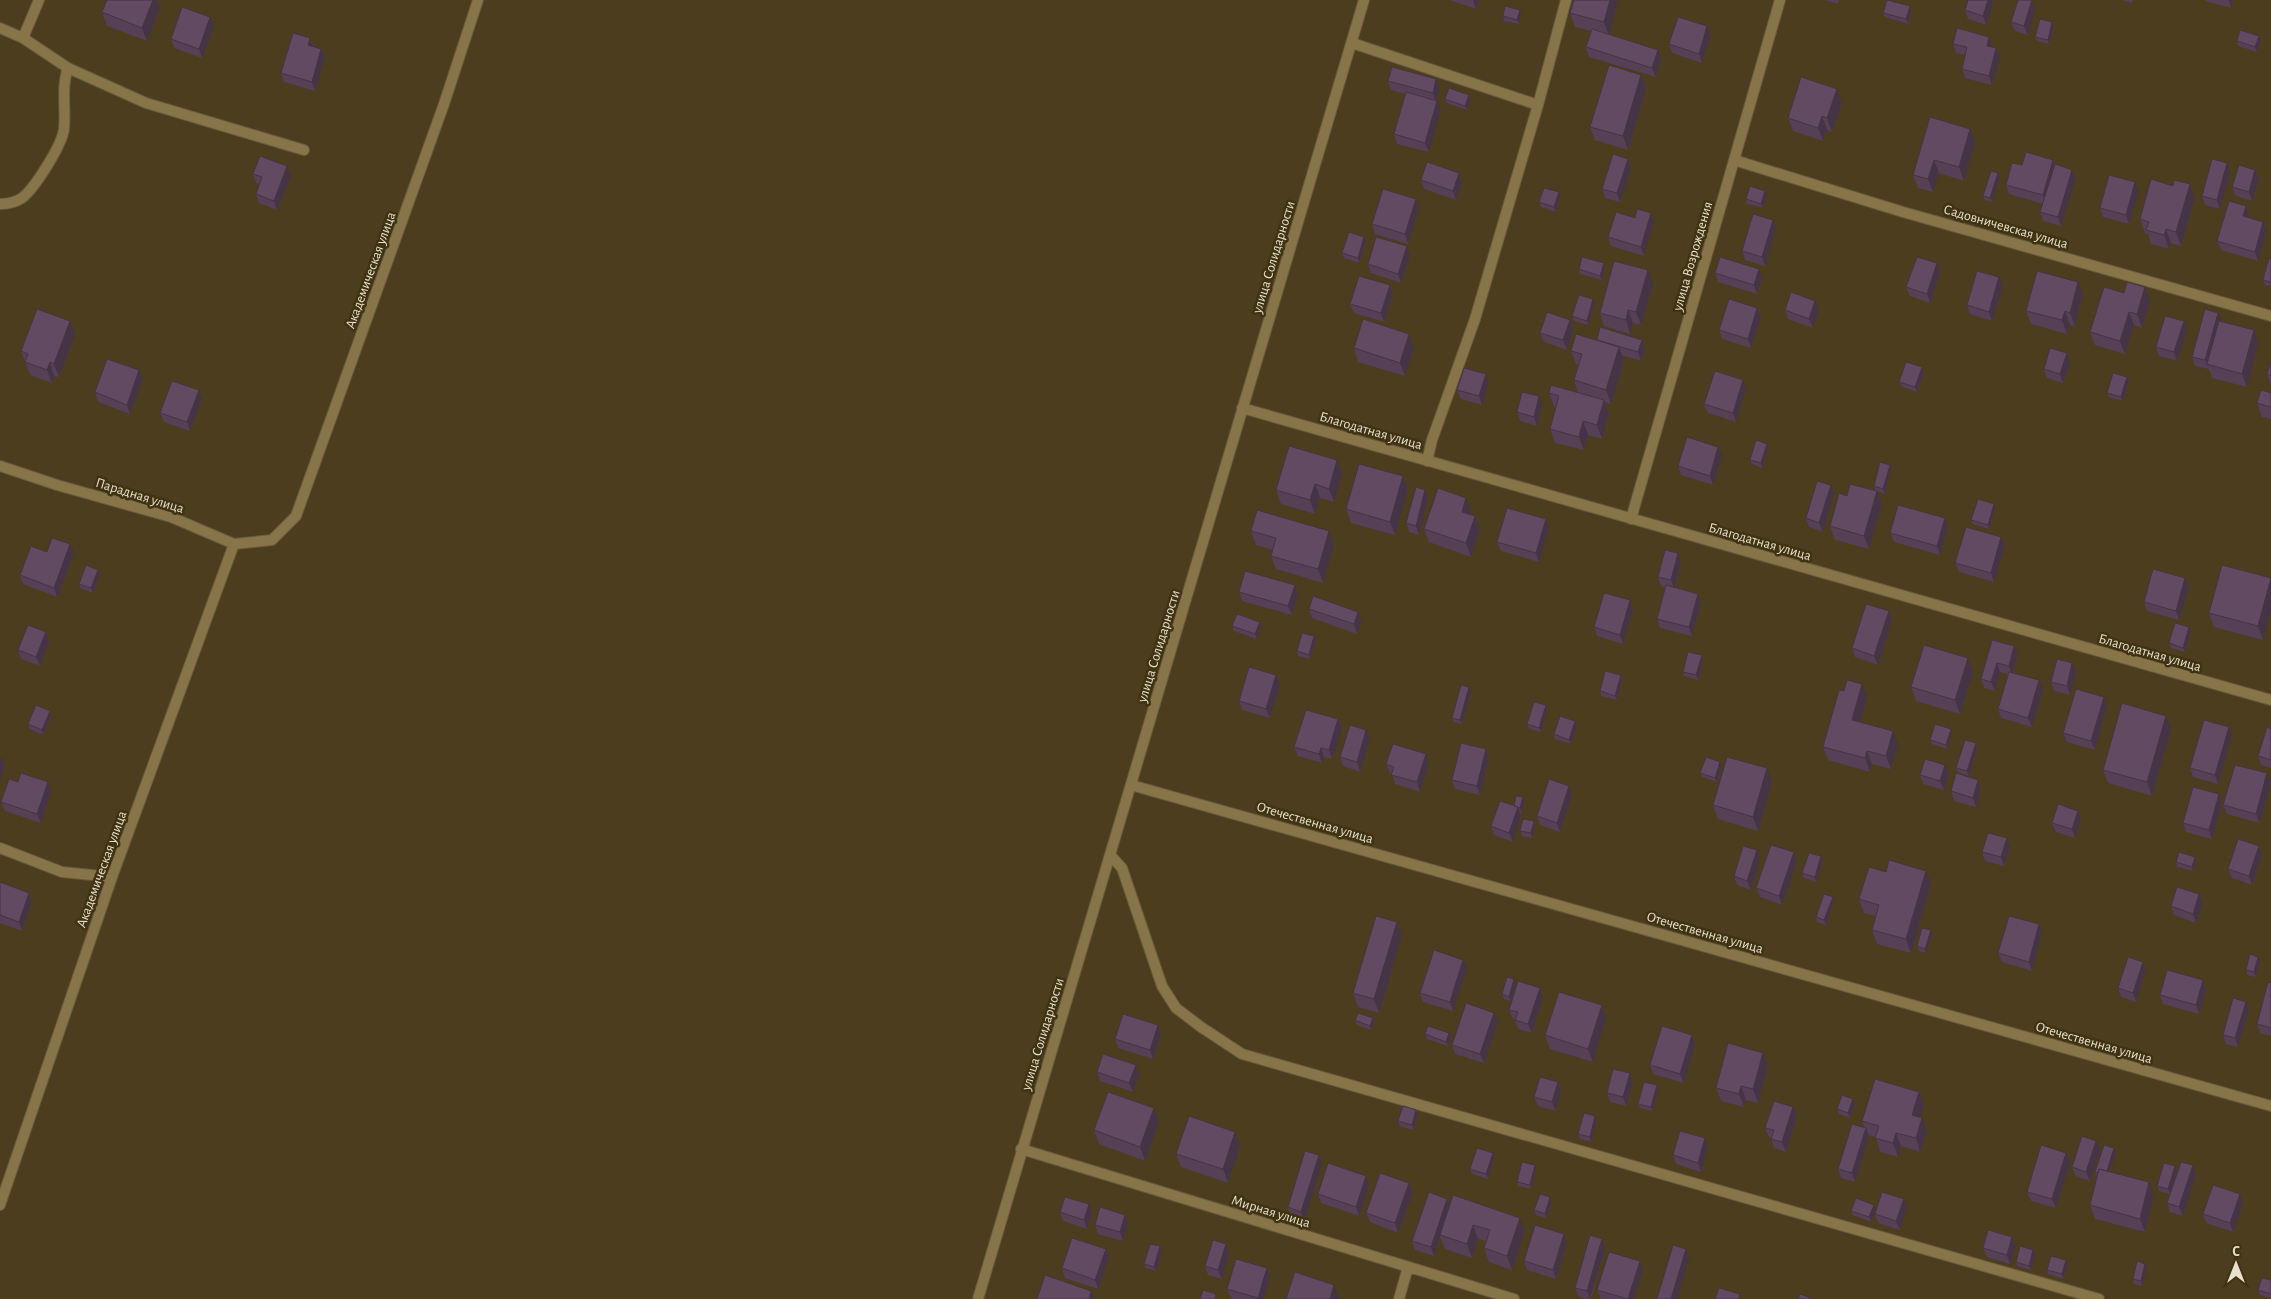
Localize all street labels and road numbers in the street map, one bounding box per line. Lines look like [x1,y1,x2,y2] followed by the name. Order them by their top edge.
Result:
[1250,200,1298,316] street label: улица Солидарности
[1670,200,1715,314] street label: улица Возрождения
[1942,203,2070,252] street label: Садовничевская улица
[343,210,399,331] street label: Академическая улица
[1318,410,1424,452] street label: Благодатная улица
[94,476,186,516] street label: Парадная улица
[1707,521,1813,563] street label: Благодатная улица
[1135,589,1183,705] street label: улица Солидарности
[2097,632,2203,674] street label: Благодатная улица
[1255,800,1375,846] street label: Отечественная улица
[74,809,130,930] street label: Академическая улица
[1645,910,1765,956] street label: Отечественная улица
[1019,977,1067,1093] street label: улица Солидарности
[2034,1020,2154,1066] street label: Отечественная улица
[1230,1193,1312,1231] street label: Мирная улица

